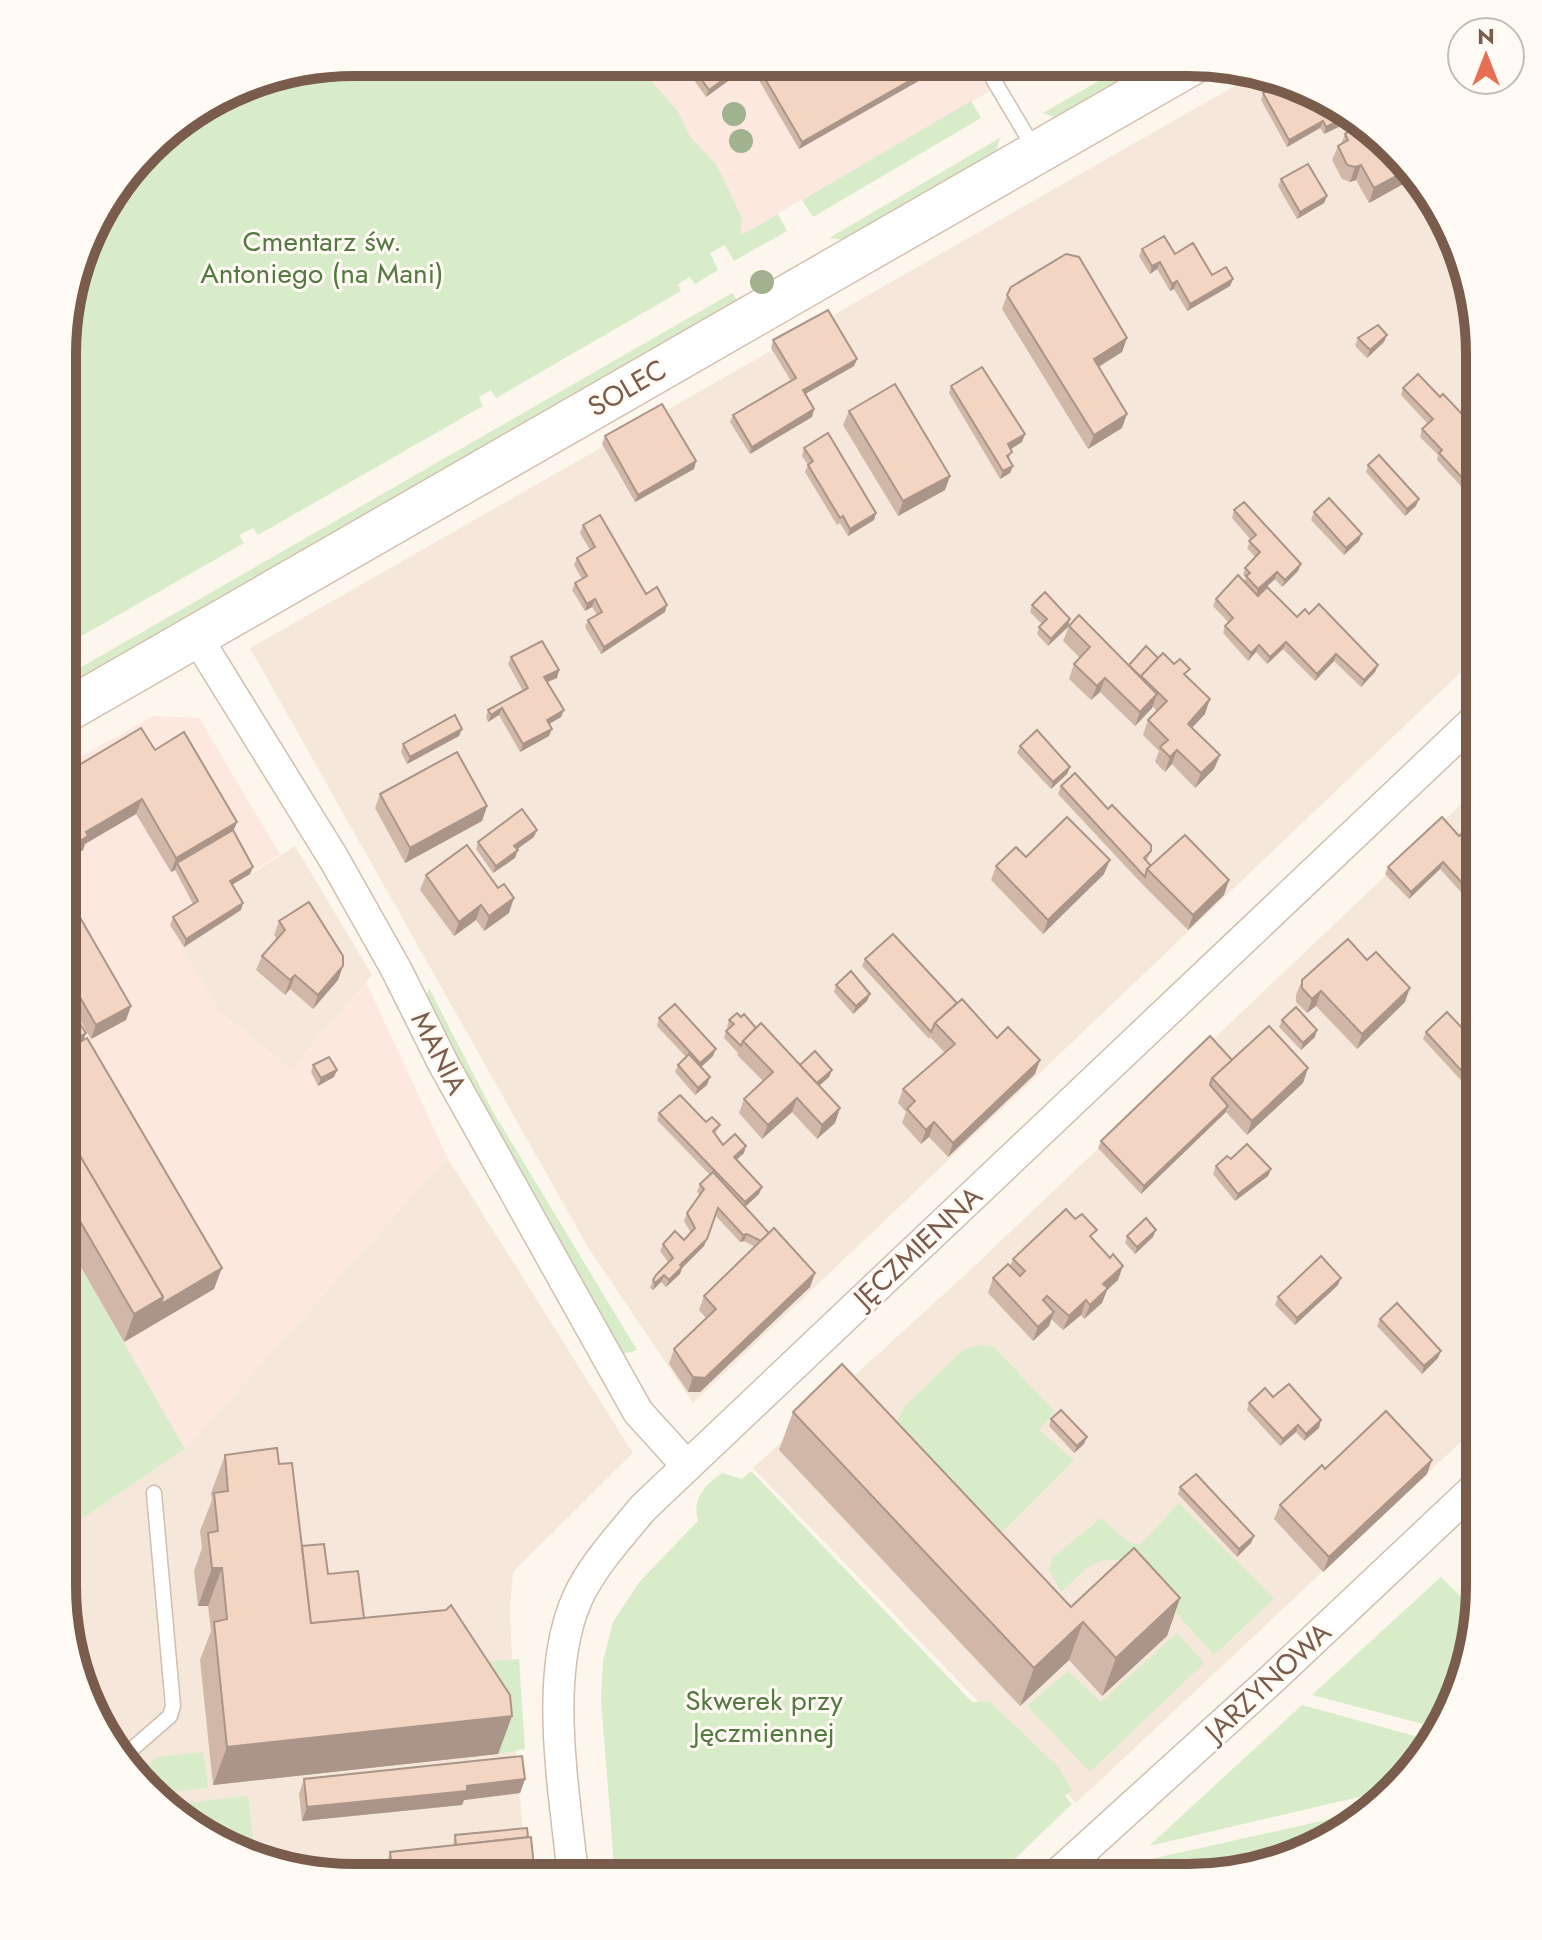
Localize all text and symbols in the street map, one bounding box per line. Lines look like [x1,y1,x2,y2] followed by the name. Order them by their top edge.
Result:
[1446,16,1526,96] north arrow
[1477,20,1495,52] text: N
[200,221,444,294] park label: Cmentarz św. Antoniego (na Mani)
[580,349,674,427] street label: SOLEC
[401,1004,478,1102] street label: MANIA
[841,1176,992,1320] street label: JĘCZMIENNA
[1193,1612,1341,1754] street label: JARZYNOWA
[685,1680,843,1753] park label: Skwerek przy Jęczmiennej

